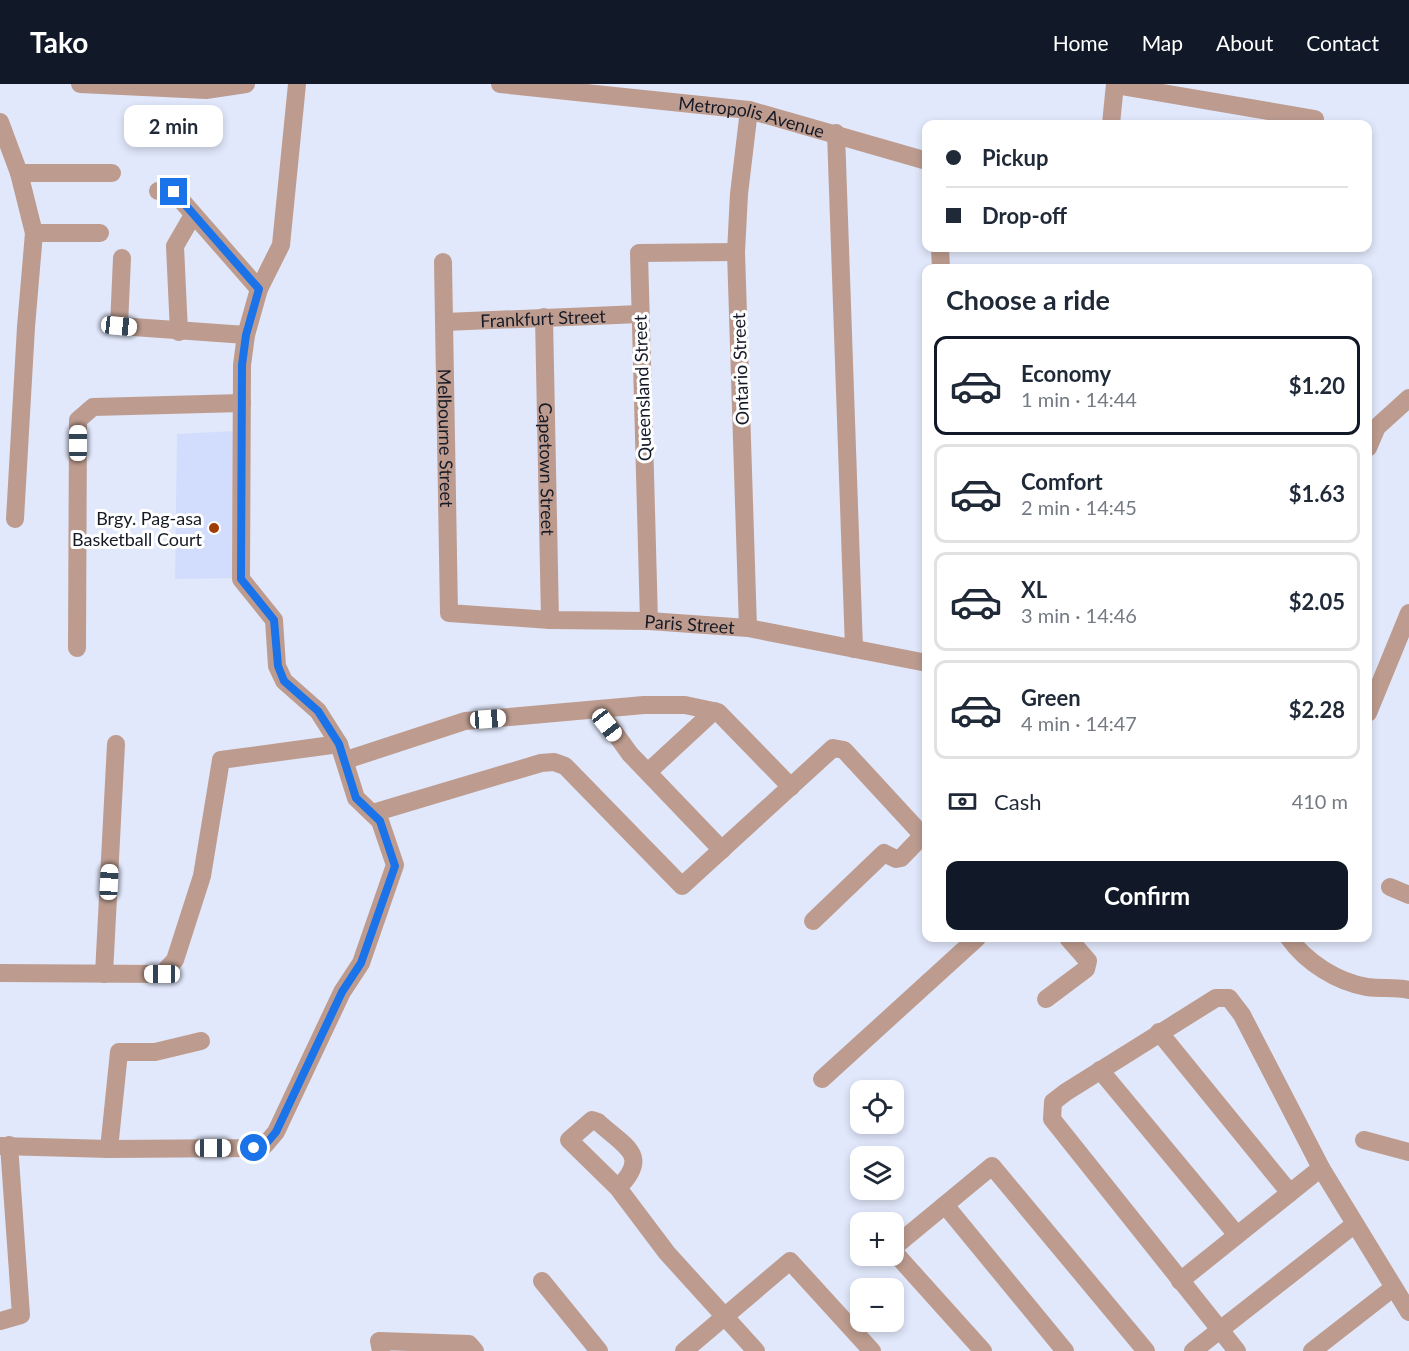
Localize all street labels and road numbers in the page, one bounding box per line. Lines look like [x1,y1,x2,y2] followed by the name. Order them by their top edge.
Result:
[677,92,827,142] street label: Metropolis Avenue
[480,304,607,332] street label: Frankfurt Street
[727,312,753,426] street label: Ontario Street
[628,314,656,462] street label: Queensland Street
[434,368,458,508] street label: Melbourne Street
[535,402,559,536] street label: Capetown Street
[644,610,736,638] street label: Paris Street

